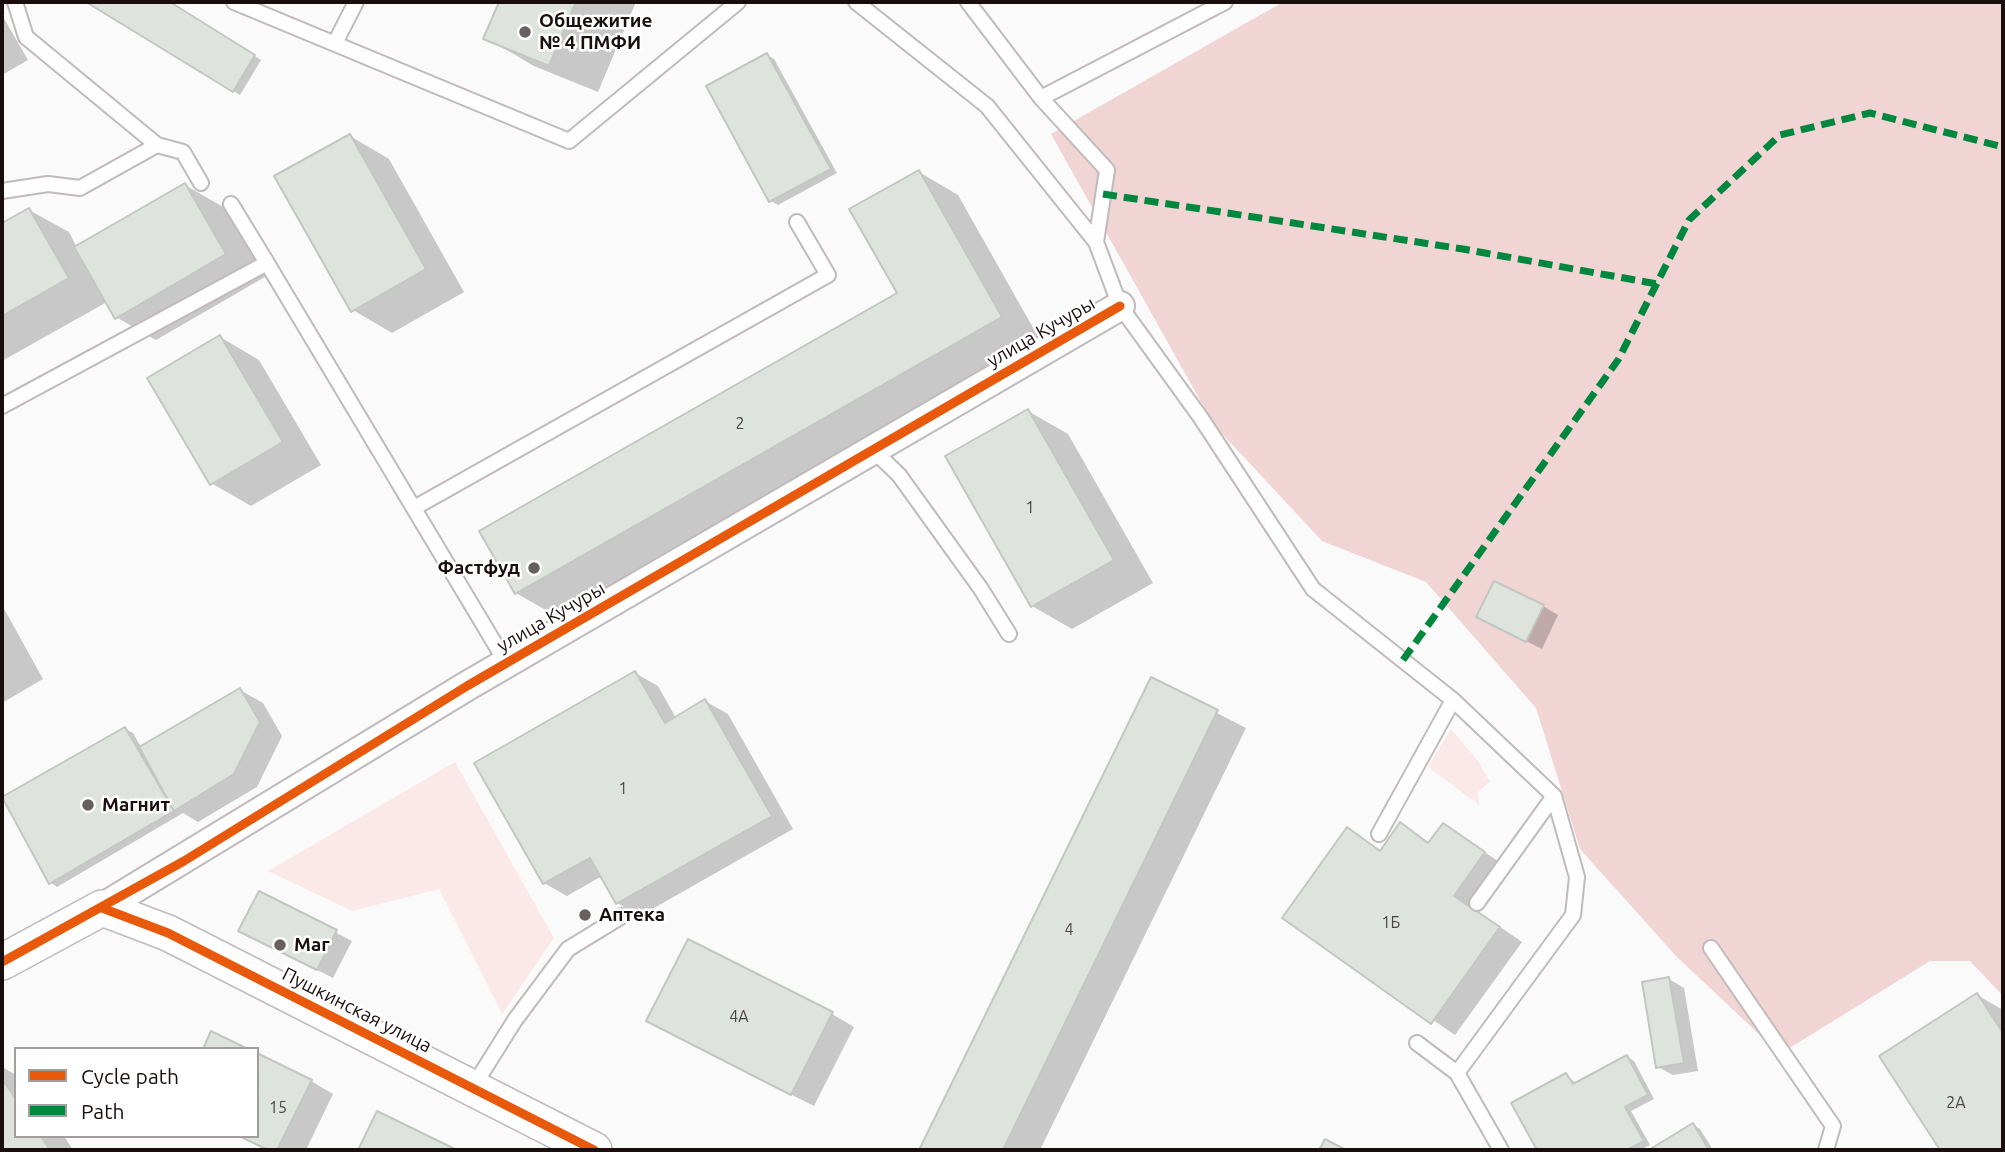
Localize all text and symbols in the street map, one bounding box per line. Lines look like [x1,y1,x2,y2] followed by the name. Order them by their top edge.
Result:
[539,10,652,54] place label: Общежитие № 4 ПМФИ
[517,24,533,40] marker: Общежитие № 4 ПМФИ
[983,292,1099,372] street label: улица Кучуры
[735,414,745,434] house number: 2
[1025,498,1035,518] house number: 1
[438,557,520,579] place label: Фастфуд
[526,560,542,576] marker: Фастфуд
[493,577,609,657] street label: улица Кучуры
[618,779,628,799] house number: 1
[102,794,170,816] place label: Магнит
[80,797,96,813] marker: Магнит
[599,904,665,926] place label: Аптека
[577,907,593,923] marker: Аптека
[1382,913,1400,933] house number: 1Б
[1064,920,1074,940] house number: 4
[294,934,330,956] place label: Маг
[272,937,288,953] marker: Маг
[278,962,436,1058] street label: Пушкинская улица
[729,1007,749,1027] house number: 4А
[14,1047,259,1138] legend
[81,1064,179,1088] text: Cycle path
[1946,1093,1966,1113] house number: 2А
[269,1098,287,1118] house number: 15
[81,1099,124,1123] text: Path

